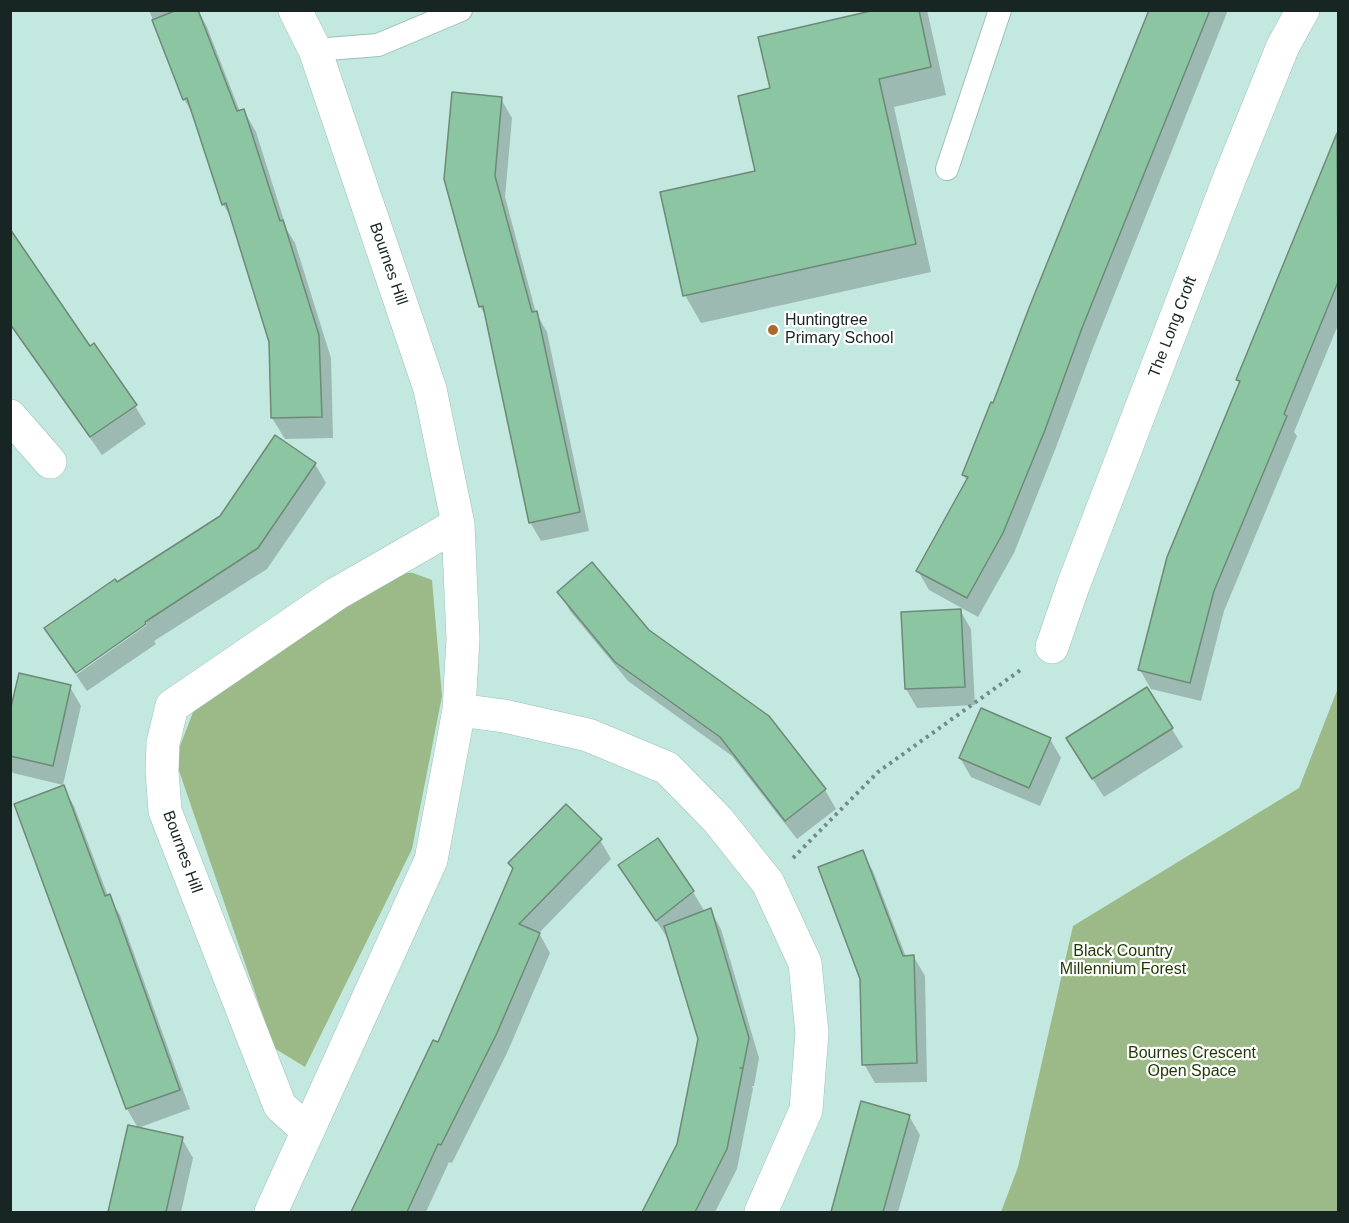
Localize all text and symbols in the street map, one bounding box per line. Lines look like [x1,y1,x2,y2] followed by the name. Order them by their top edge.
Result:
[365,220,411,308] street label: Bournes Hill
[1145,274,1201,380] street label: The Long Croft
[785,311,893,349] place label: Huntingtree Primary School
[766,323,780,337] marker: Huntingtree Primary School
[158,808,206,896] street label: Bournes Hill
[1060,942,1186,980] park label: Black Country Millennium Forest
[1128,1044,1256,1082] park label: Bournes Crescent Open Space

